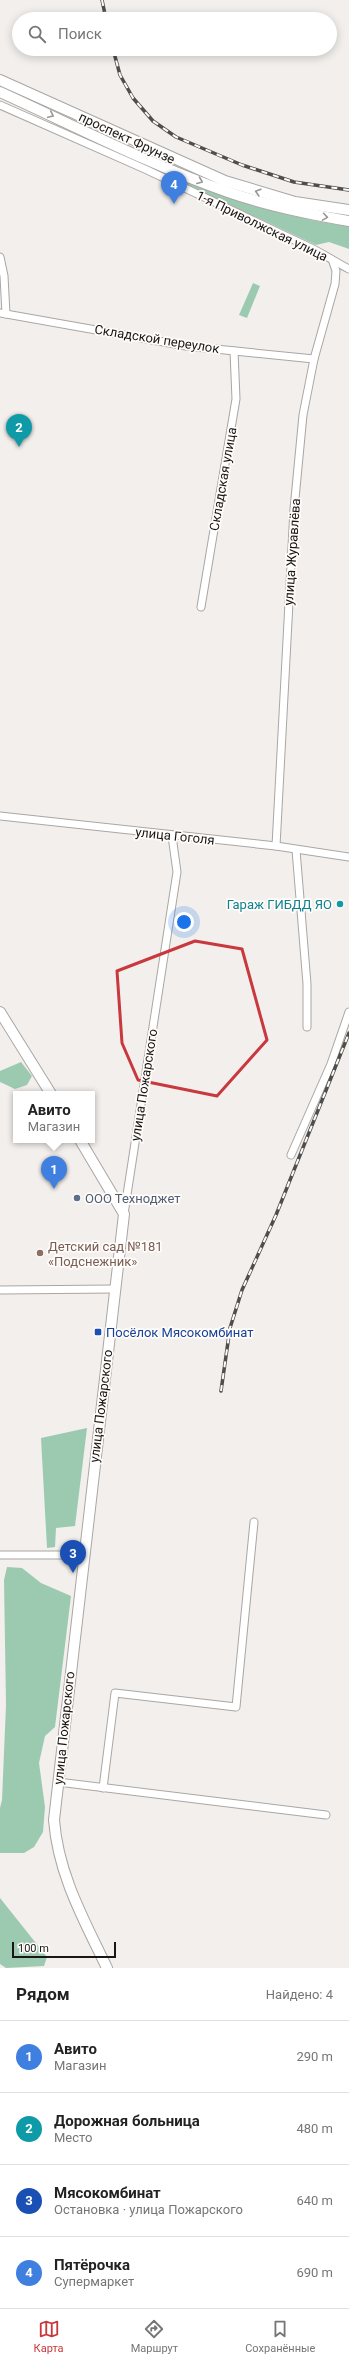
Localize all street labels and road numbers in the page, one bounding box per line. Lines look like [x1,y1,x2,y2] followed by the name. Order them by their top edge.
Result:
[77,109,178,167] street label: проспект Фрунзе
[194,188,330,264] street label: 1-я Приволжская улица
[94,322,220,356] street label: Складской переулок
[207,426,239,532] street label: Складская улица
[281,498,303,606] street label: улица Журавлёва
[135,824,215,848] street label: улица Гоголя
[128,1028,160,1142] street label: улица Пожарского
[87,1349,115,1463] street label: улица Пожарского
[51,1671,77,1785] street label: улица Пожарского

